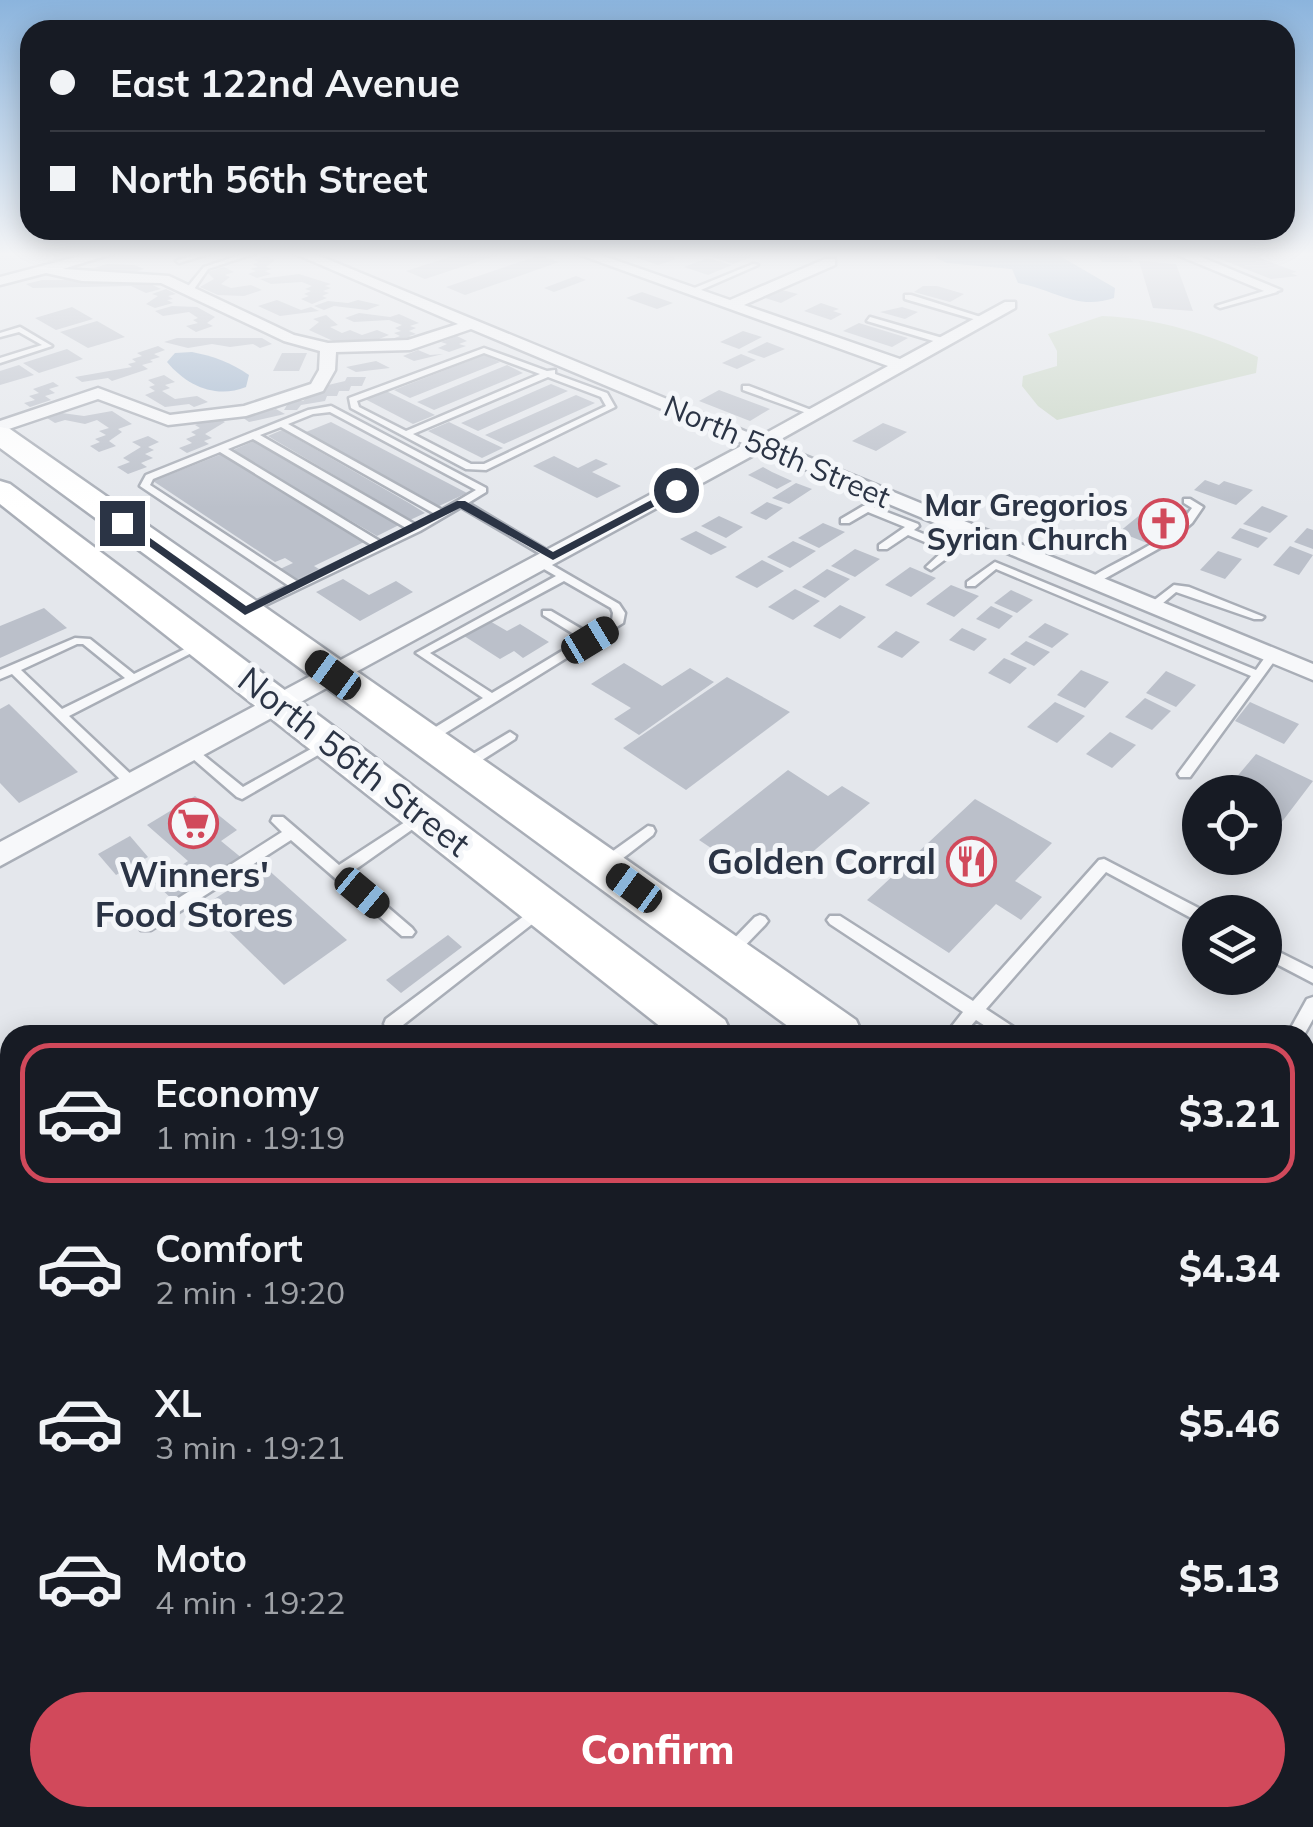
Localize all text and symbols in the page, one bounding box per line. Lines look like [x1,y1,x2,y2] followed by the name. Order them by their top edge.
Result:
[110,59,460,107] text: East 122nd Avenue
[110,155,428,203] text: North 56th Street
[659,386,896,516] street label: North 58th Street
[654,468,699,513] route start
[924,486,1128,558] place label: Mar Gregorios Syrian Church
[1137,497,1189,549] church icon: Mar Gregorios Syrian Church
[100,501,145,546] route end
[557,612,623,668] car
[300,645,366,705] car
[230,657,479,865] street label: North 56th Street
[1182,775,1282,995] map controls
[1182,775,1282,875] button: locate
[168,797,220,849] supermarket icon: Winners' Food Stores
[945,836,997,888] restaurant icon: Golden Corral
[707,839,936,883] place label: Golden Corral
[95,852,293,936] place label: Winners' Food Stores
[601,858,667,918] car
[329,862,395,924] car
[1182,895,1282,995] button: layers
[35,1068,125,1158] icon: car
[155,1069,319,1117] text: Economy
[1179,1089,1280,1137] text: $3.21
[155,1117,345,1157] text: 1 min · 19:19
[35,1223,125,1313] icon: car
[155,1224,303,1272] text: Comfort
[1179,1244,1280,1292] text: $4.34
[155,1272,345,1312] text: 2 min · 19:20
[35,1378,125,1468] icon: car
[155,1379,202,1427] text: XL
[1179,1399,1280,1447] text: $5.46
[155,1427,345,1467] text: 3 min · 19:21
[35,1533,125,1623] icon: car
[155,1534,247,1582] text: Moto
[1179,1554,1280,1602] text: $5.13
[155,1582,345,1622] text: 4 min · 19:22
[30,1692,1285,1807] button: Confirm

